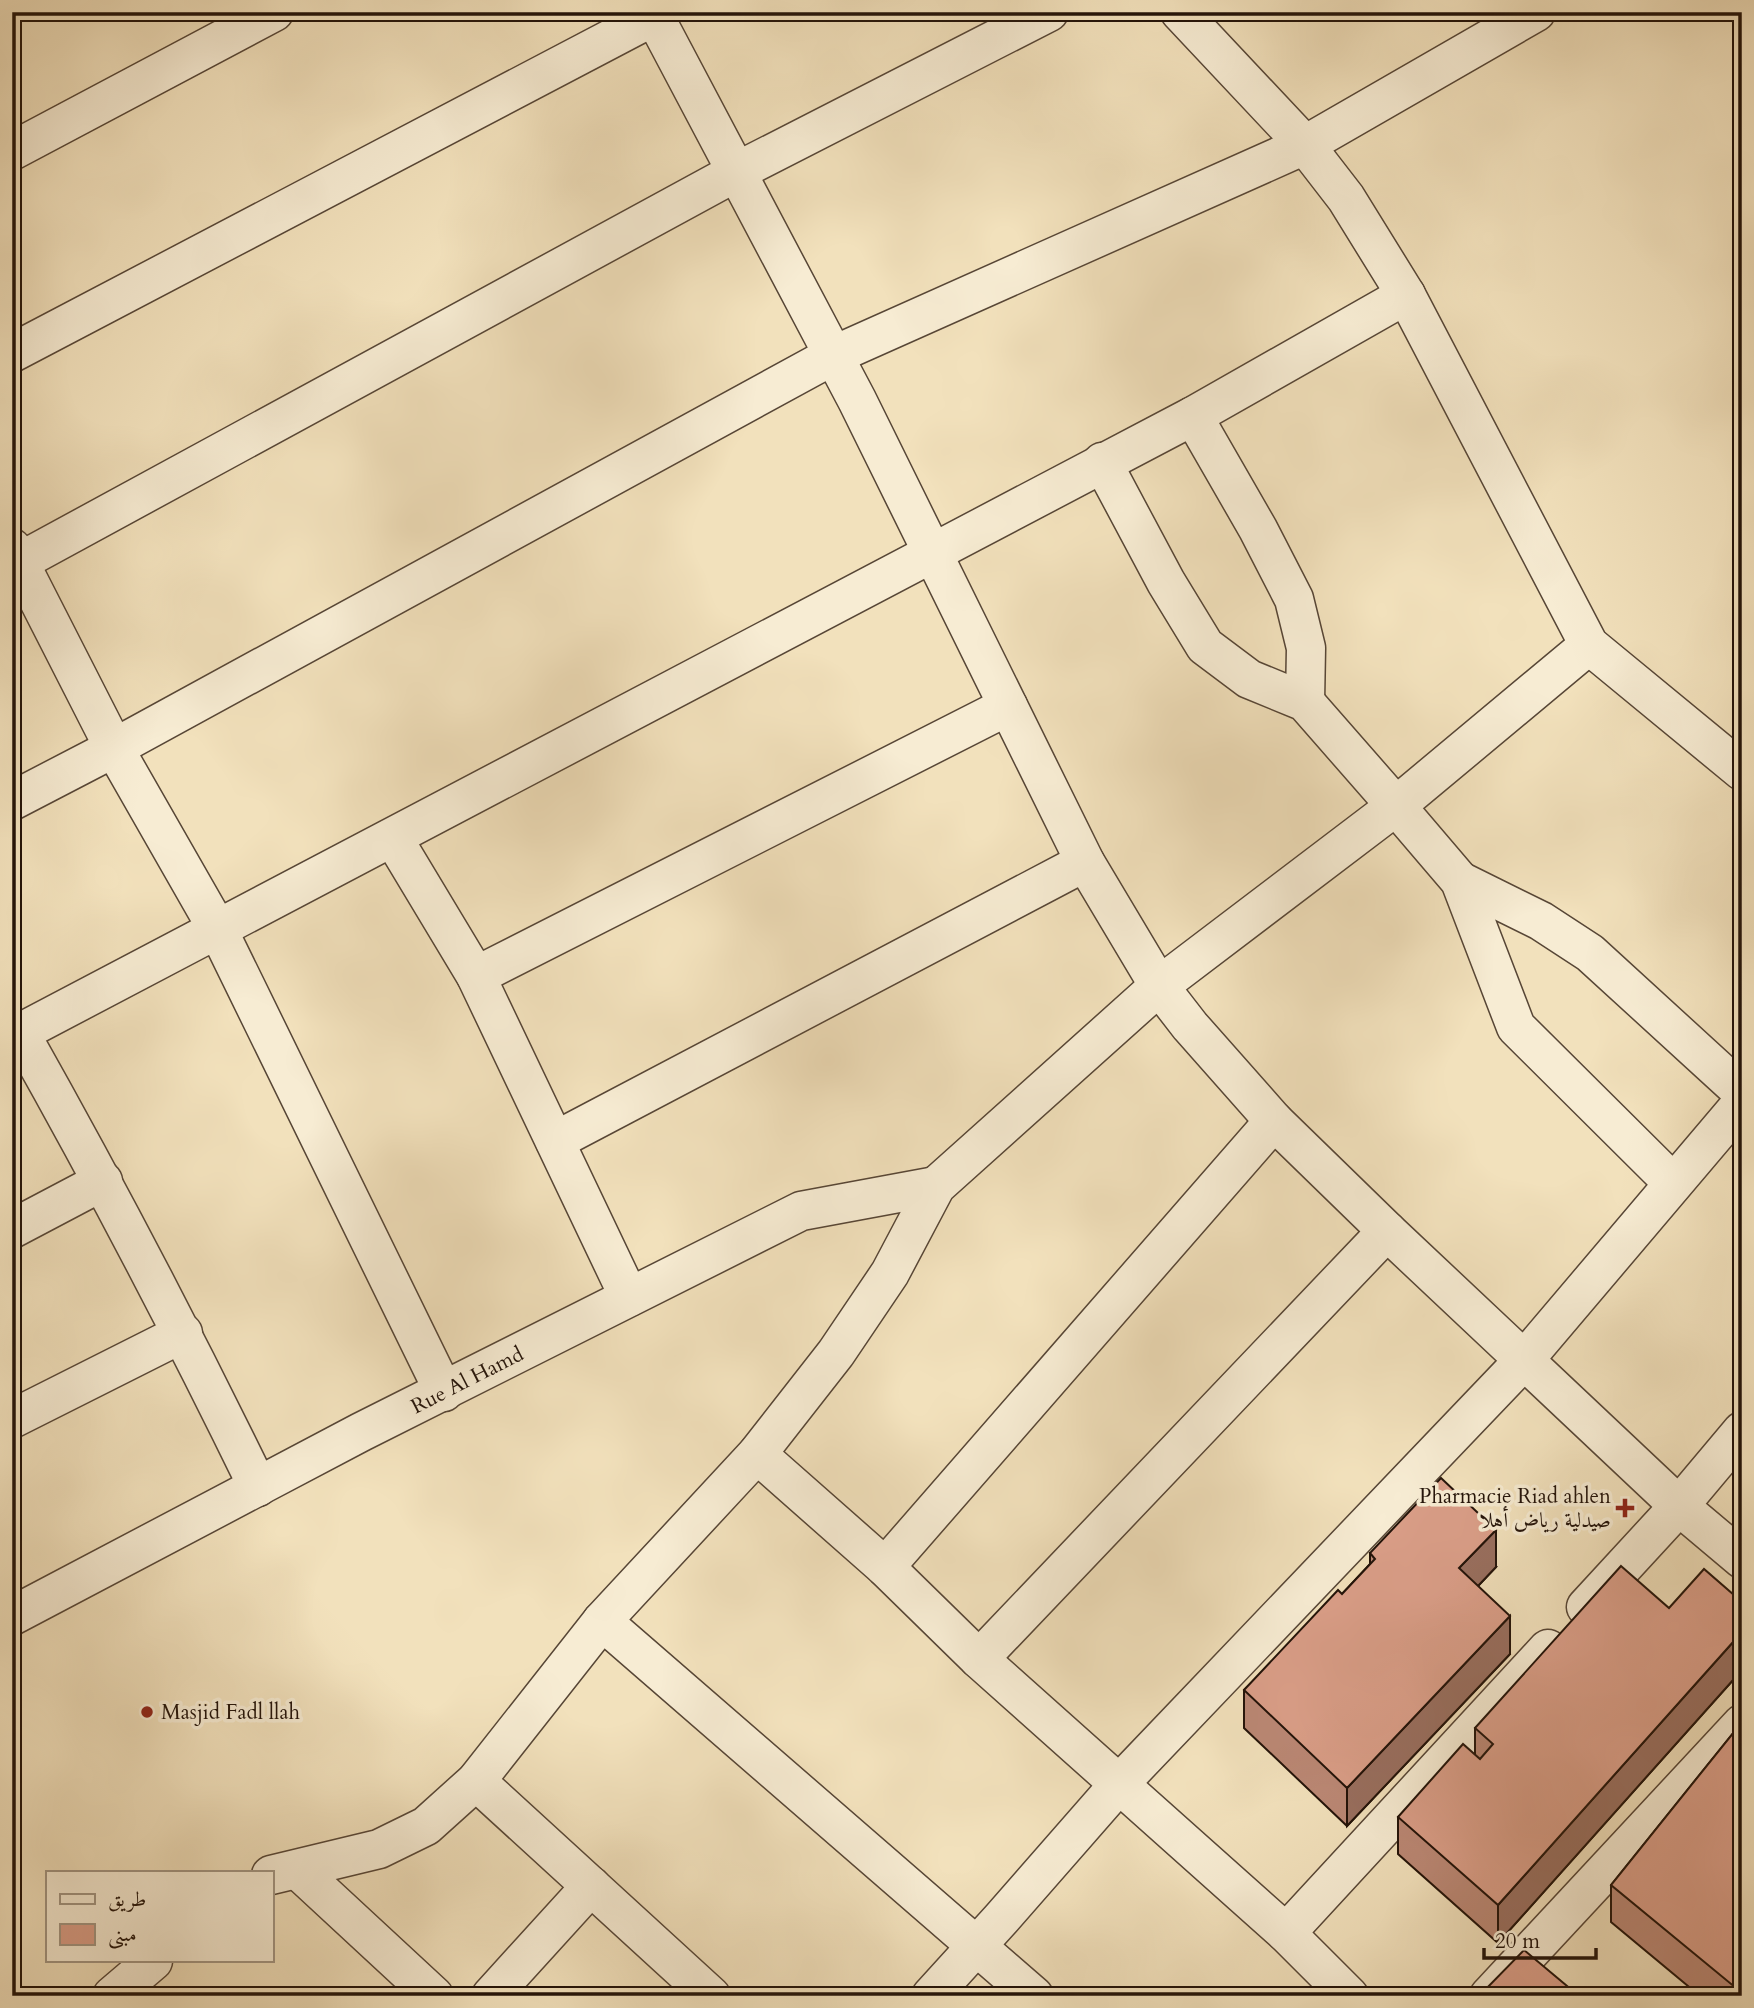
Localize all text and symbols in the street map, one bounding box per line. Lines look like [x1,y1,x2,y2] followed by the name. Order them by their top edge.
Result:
[406,1340,528,1421] street label: Rue Al Hamd
[1419,1482,1611,1535] place label: Pharmacie Riad ahlen صيدلية رياض أهلا
[1617,1500,1633,1516] marker: Pharmacie Riad ahlen صيدلية رياض أهلا
[161,1698,300,1727] place label: Masjid Fadl llah
[139,1704,155,1720] marker: Masjid Fadl llah
[46,1871,273,1962] legend
[108,1885,146,1914] text: طريق
[1484,1917,1596,1961] scale bar
[108,1920,137,1949] text: مبنى
[1495,1927,1540,1956] text: 20 m

